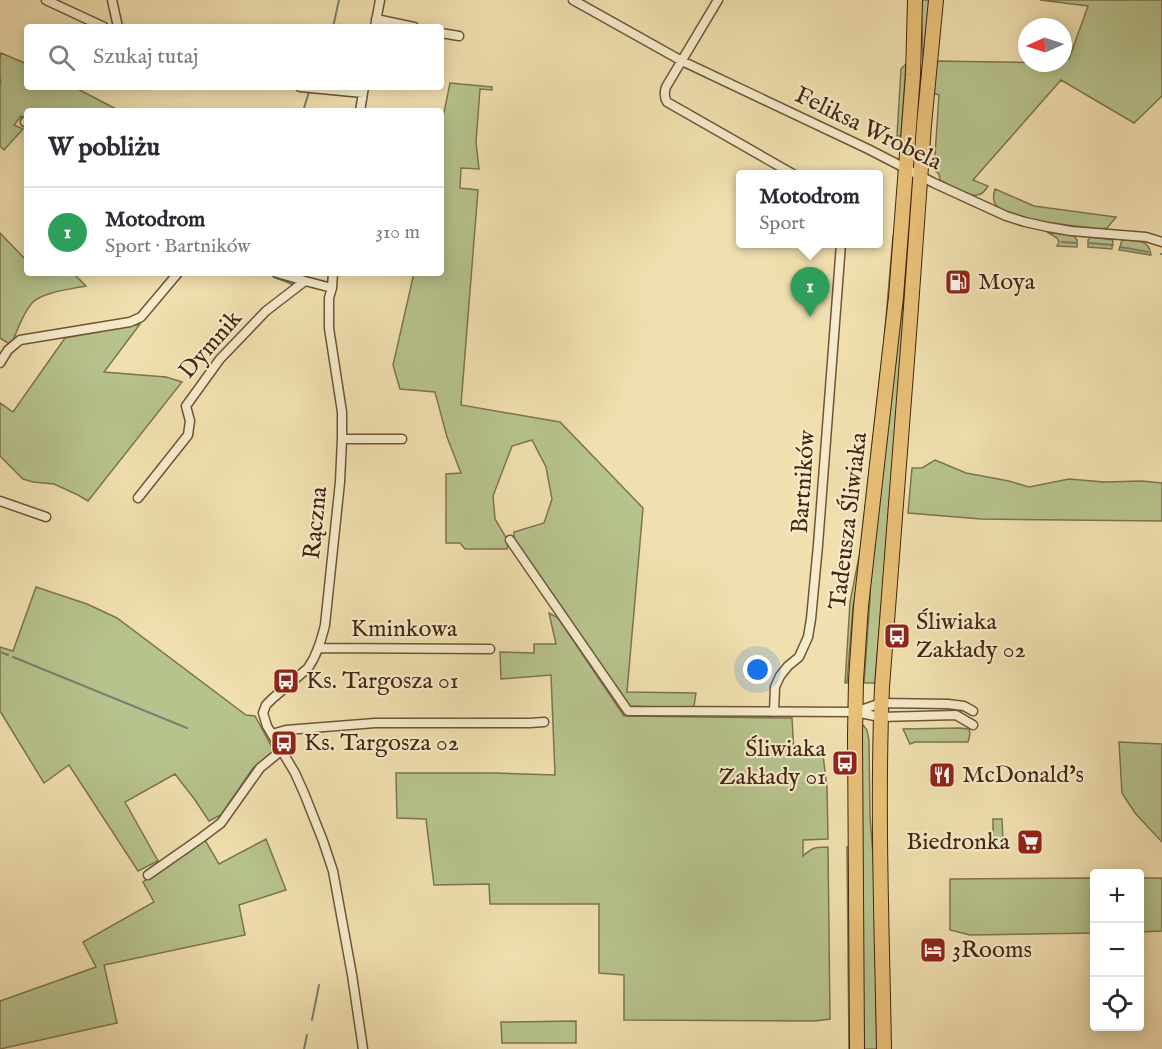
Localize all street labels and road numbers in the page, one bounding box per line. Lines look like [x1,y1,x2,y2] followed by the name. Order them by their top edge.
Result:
[789,80,947,178] street label: Feliksa Wrobela
[173,304,250,386] street label: Dymnik
[785,428,823,535] street label: Bartników
[823,430,875,611] street label: Tadeusza Śliwiaka
[297,484,335,561] street label: Rączna
[351,614,458,645] street label: Kminkowa

